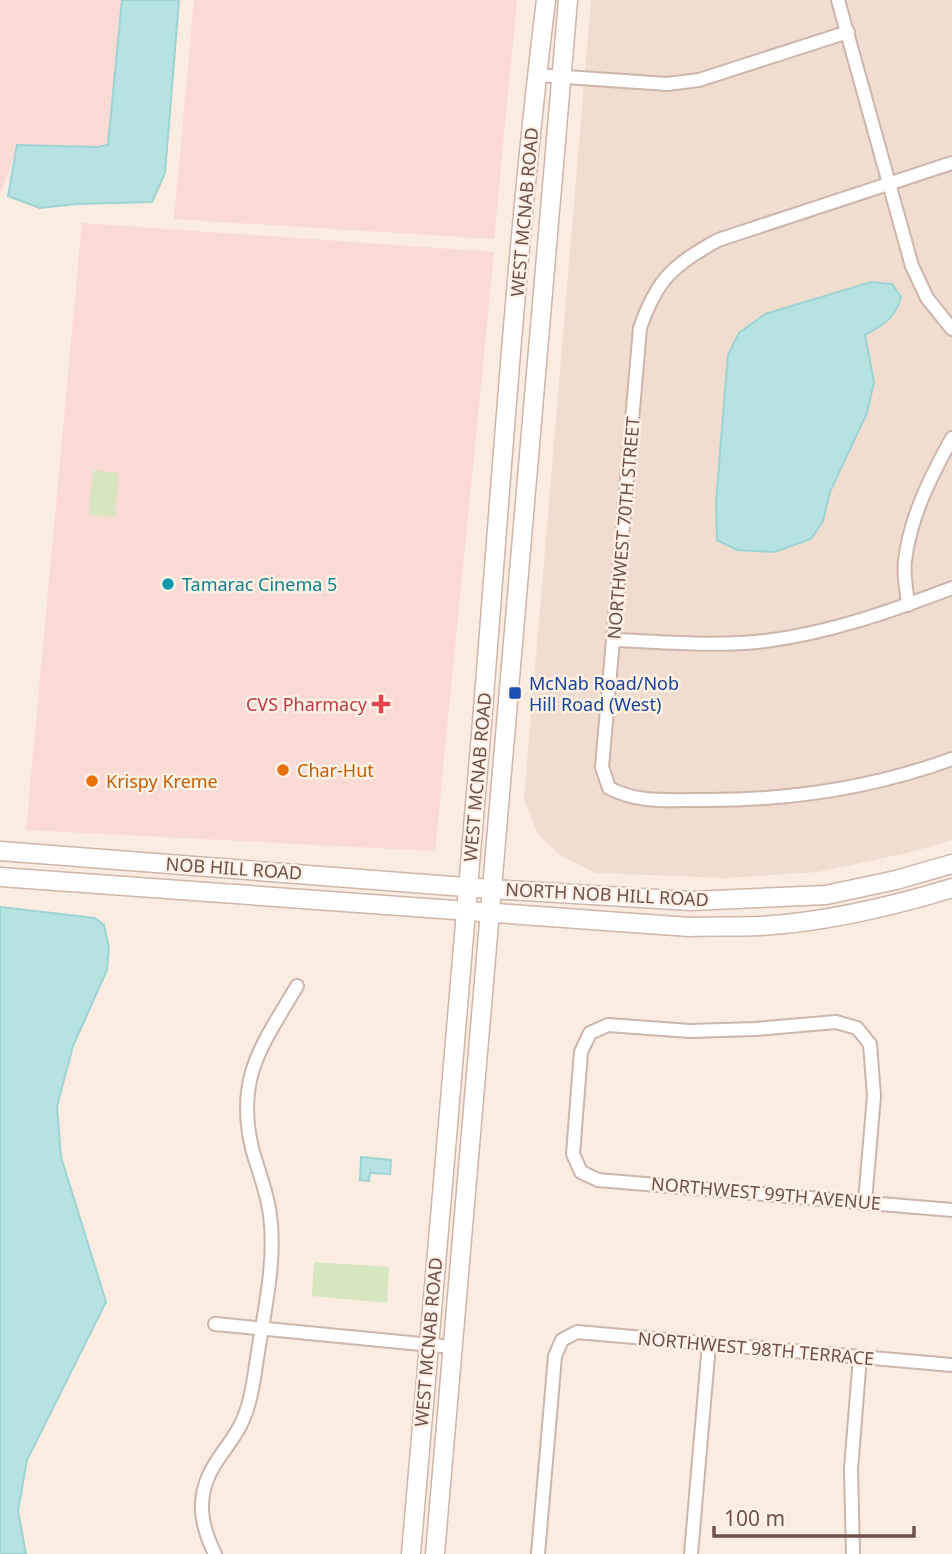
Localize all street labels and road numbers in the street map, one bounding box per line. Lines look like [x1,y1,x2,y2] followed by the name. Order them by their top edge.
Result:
[505,126,543,298] street label: WEST MCNAB ROAD
[601,416,645,640] street label: NORTHWEST 70TH STREET
[458,691,496,863] street label: WEST MCNAB ROAD
[165,851,303,885] street label: NOB HILL ROAD
[505,877,709,911] street label: NORTH NOB HILL ROAD
[650,1171,882,1215] street label: NORTHWEST 99TH AVENUE
[409,1256,447,1428] street label: WEST MCNAB ROAD
[637,1326,875,1370] street label: NORTHWEST 98TH TERRACE

